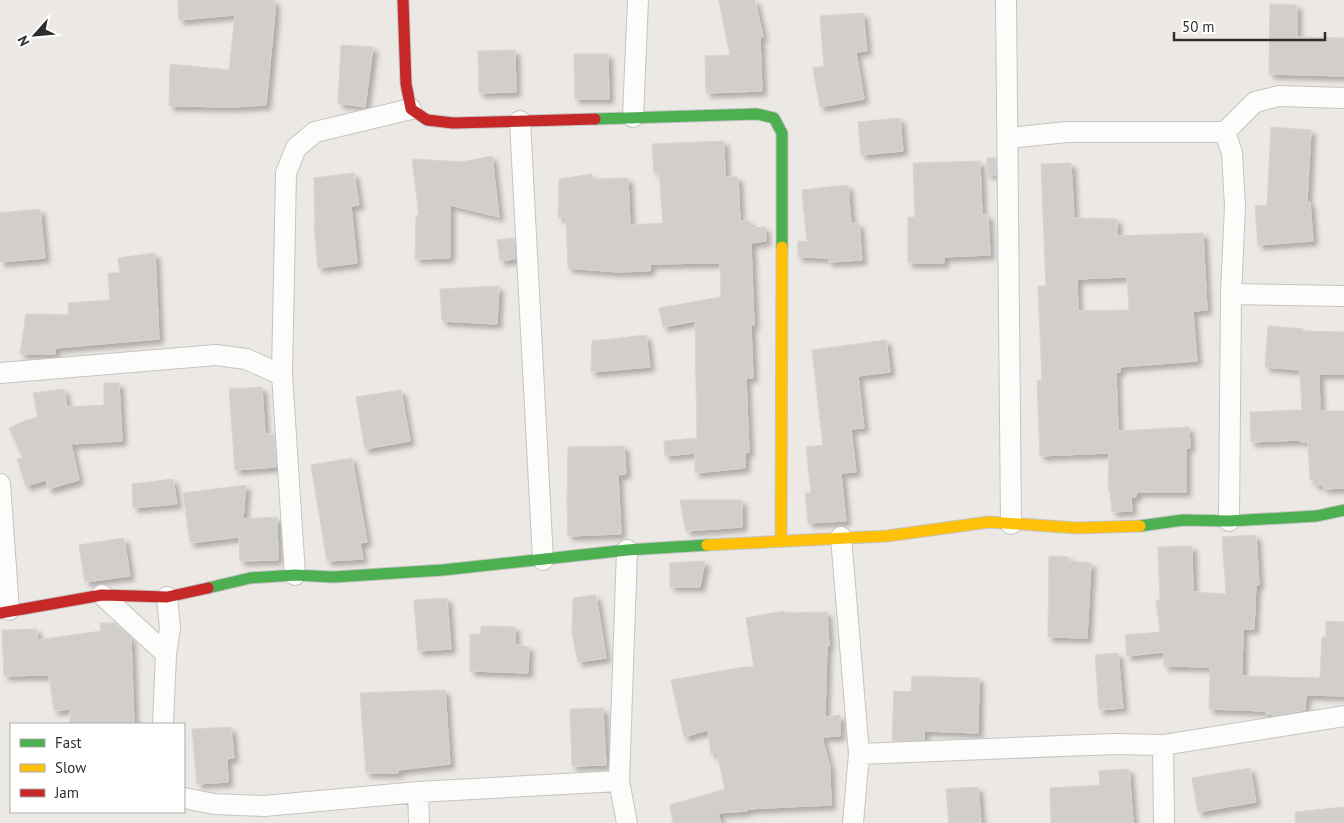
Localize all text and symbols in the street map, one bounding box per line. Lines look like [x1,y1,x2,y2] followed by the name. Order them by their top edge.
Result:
[10,10,60,60] north arrow
[1174,10,1325,42] scale bar
[1182,17,1215,36] text: 50 m
[13,33,34,49] text: N
[10,723,185,813] legend
[55,733,82,752] text: Fast
[55,758,86,777] text: Slow
[54,783,79,802] text: Jam

